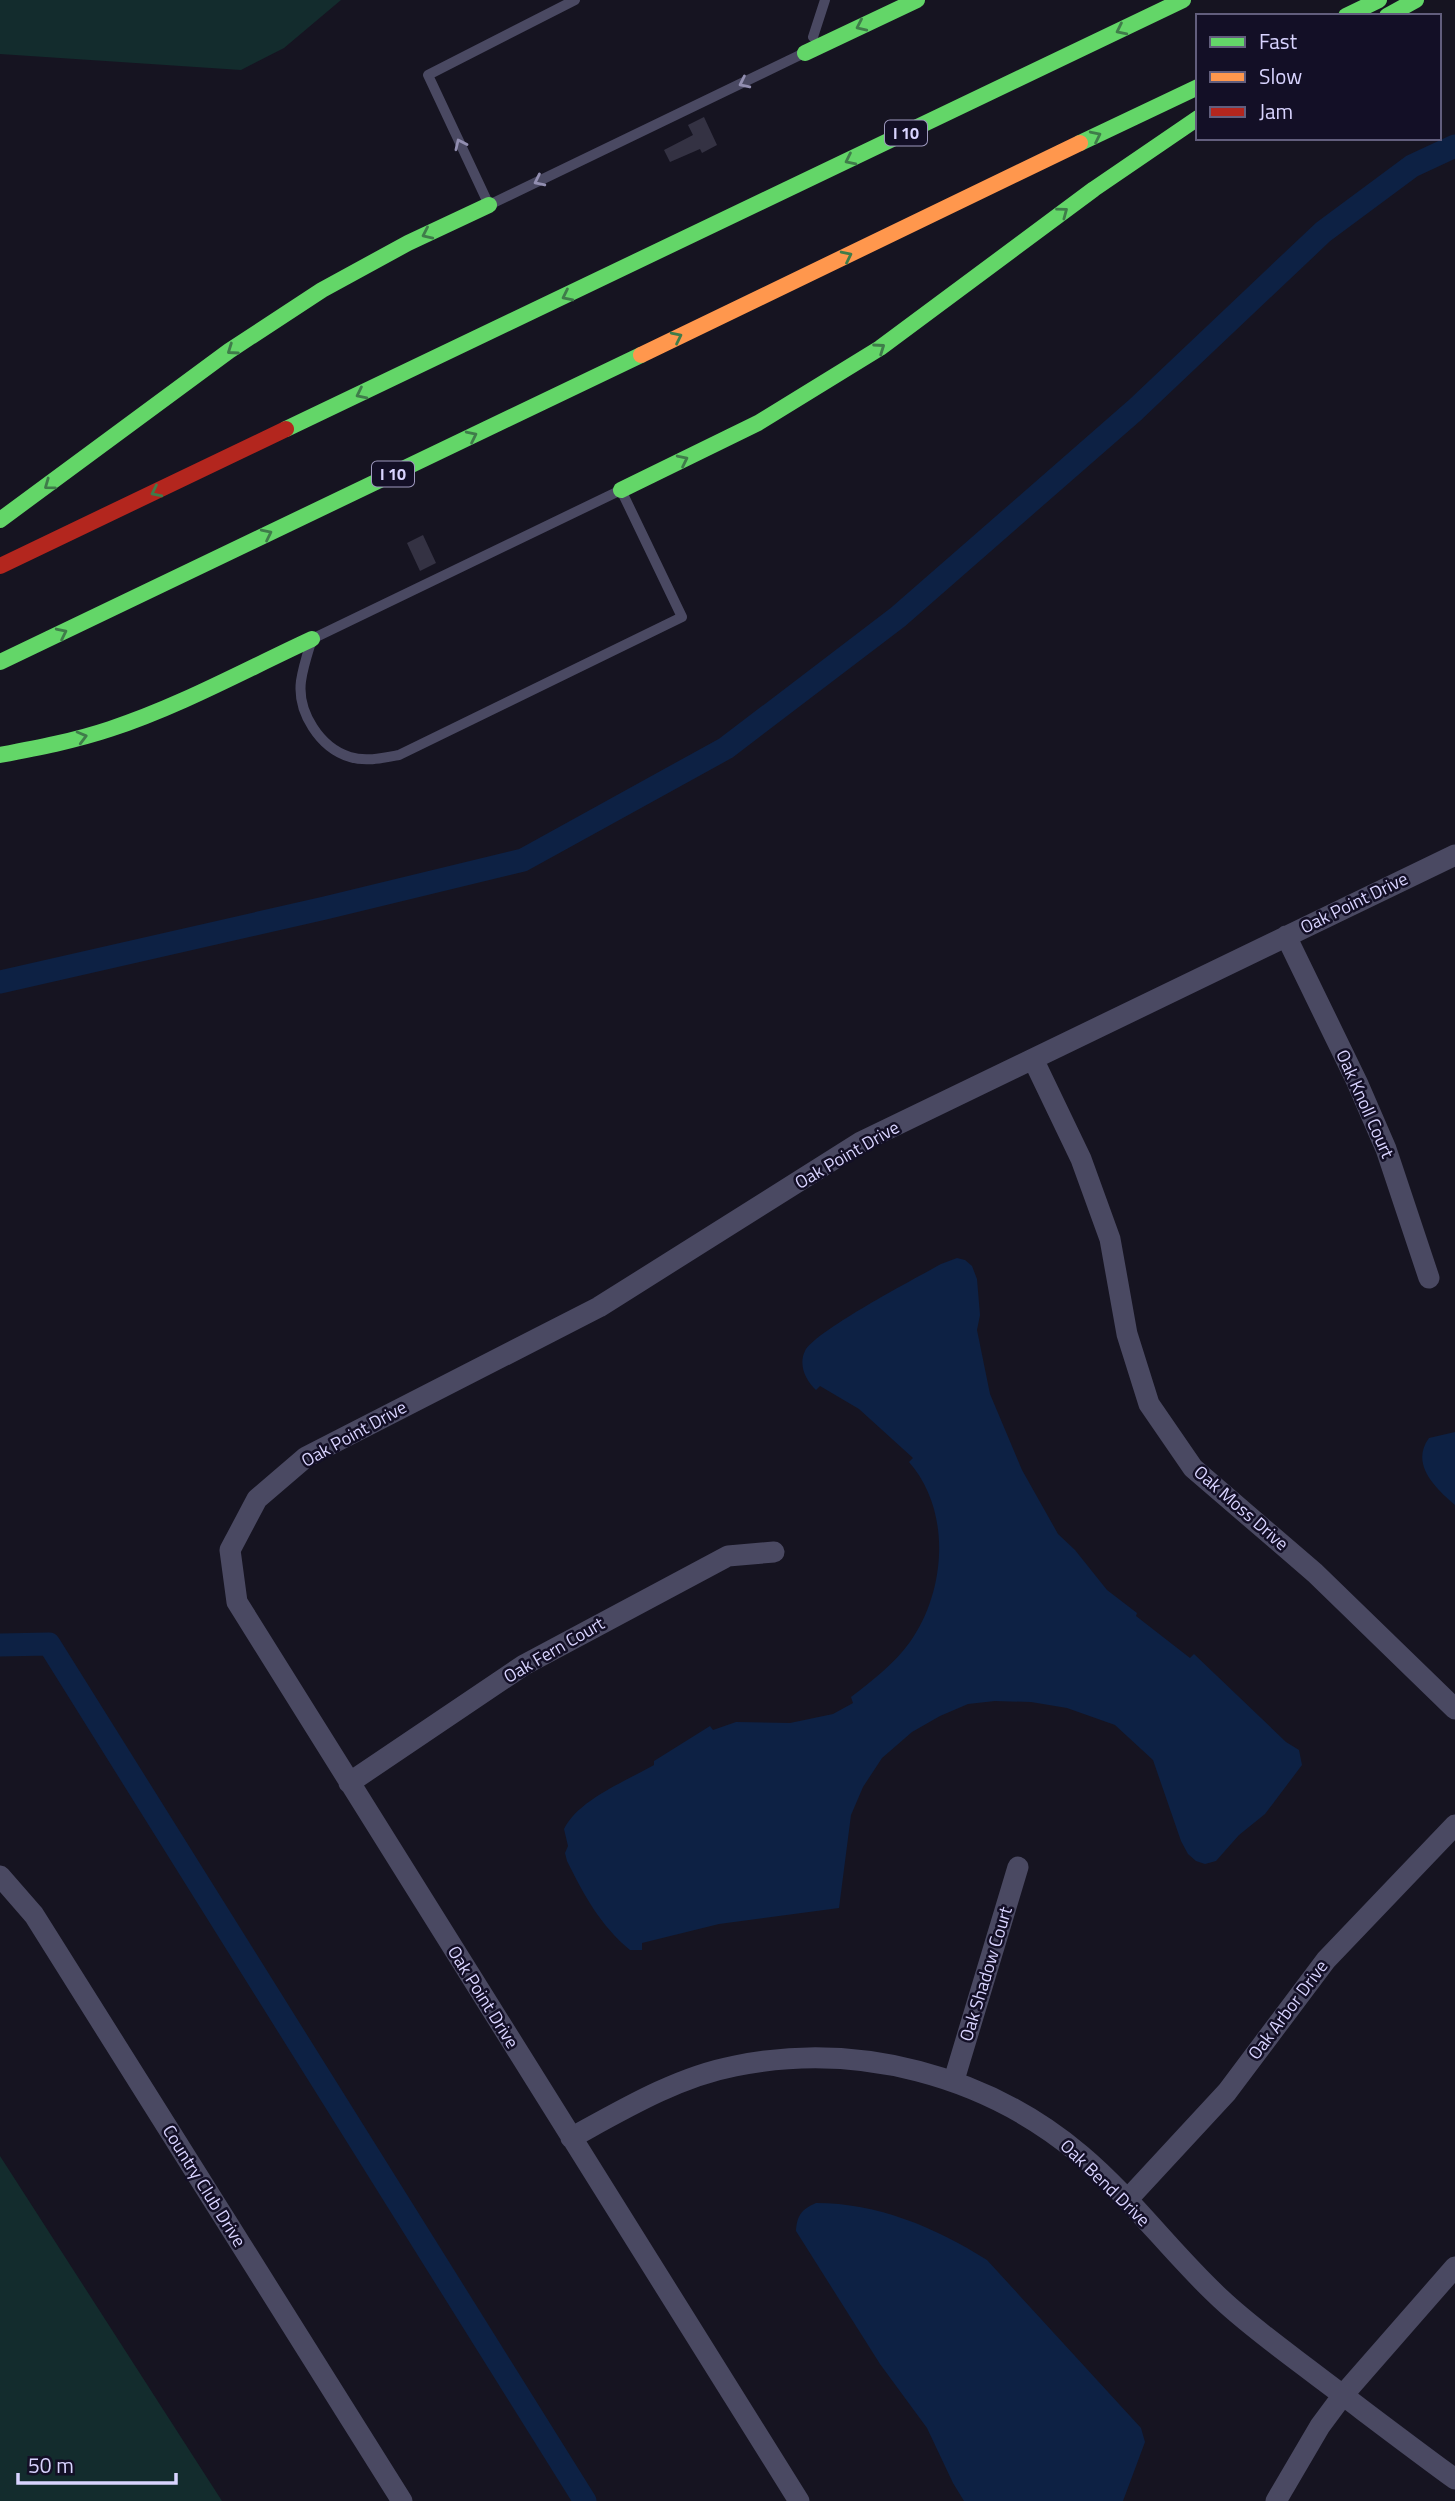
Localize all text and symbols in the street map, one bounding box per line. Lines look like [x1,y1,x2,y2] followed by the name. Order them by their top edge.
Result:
[1196,14,1441,140] legend
[856,18,868,32] one-way arrow
[1116,21,1128,35] one-way arrow
[1259,25,1298,57] text: Fast
[1259,60,1302,92] text: Slow
[739,74,751,88] one-way arrow
[1259,95,1293,127] text: Jam
[885,120,927,146] road number: I 10
[1089,130,1101,144] one-way arrow
[454,139,468,151] one-way arrow
[845,151,857,165] one-way arrow
[534,173,546,187] one-way arrow
[1055,208,1068,221] one-way arrow
[422,226,434,240] one-way arrow
[840,250,852,264] one-way arrow
[562,287,574,301] one-way arrow
[670,332,682,346] one-way arrow
[227,342,240,354] one-way arrow
[872,344,885,356] one-way arrow
[356,385,368,399] one-way arrow
[465,430,477,444] one-way arrow
[676,455,688,469] one-way arrow
[372,461,414,486] road number: I 10
[44,477,57,489] one-way arrow
[151,483,163,497] one-way arrow
[260,529,272,543] one-way arrow
[54,627,67,641] one-way arrow
[76,730,88,745] one-way arrow
[1295,865,1412,940] street label: Oak Point Drive
[1329,1045,1402,1163] street label: Oak Knoll Court
[789,1114,904,1195] street label: Oak Point Drive
[296,1393,411,1474] street label: Oak Point Drive
[1188,1459,1295,1557] street label: Oak Moss Drive
[498,1609,610,1689] street label: Oak Fern Court
[952,1902,1019,2045] street label: Oak Shadow Court
[441,1940,526,2053] street label: Oak Point Drive
[1241,1954,1334,2065] street label: Oak Arbor Drive
[156,2119,253,2252] street label: Country Club Drive
[1054,2133,1157,2233] street label: Oak Bend Drive
[18,2442,175,2486] scale bar
[28,2449,74,2481] text: 50 m

